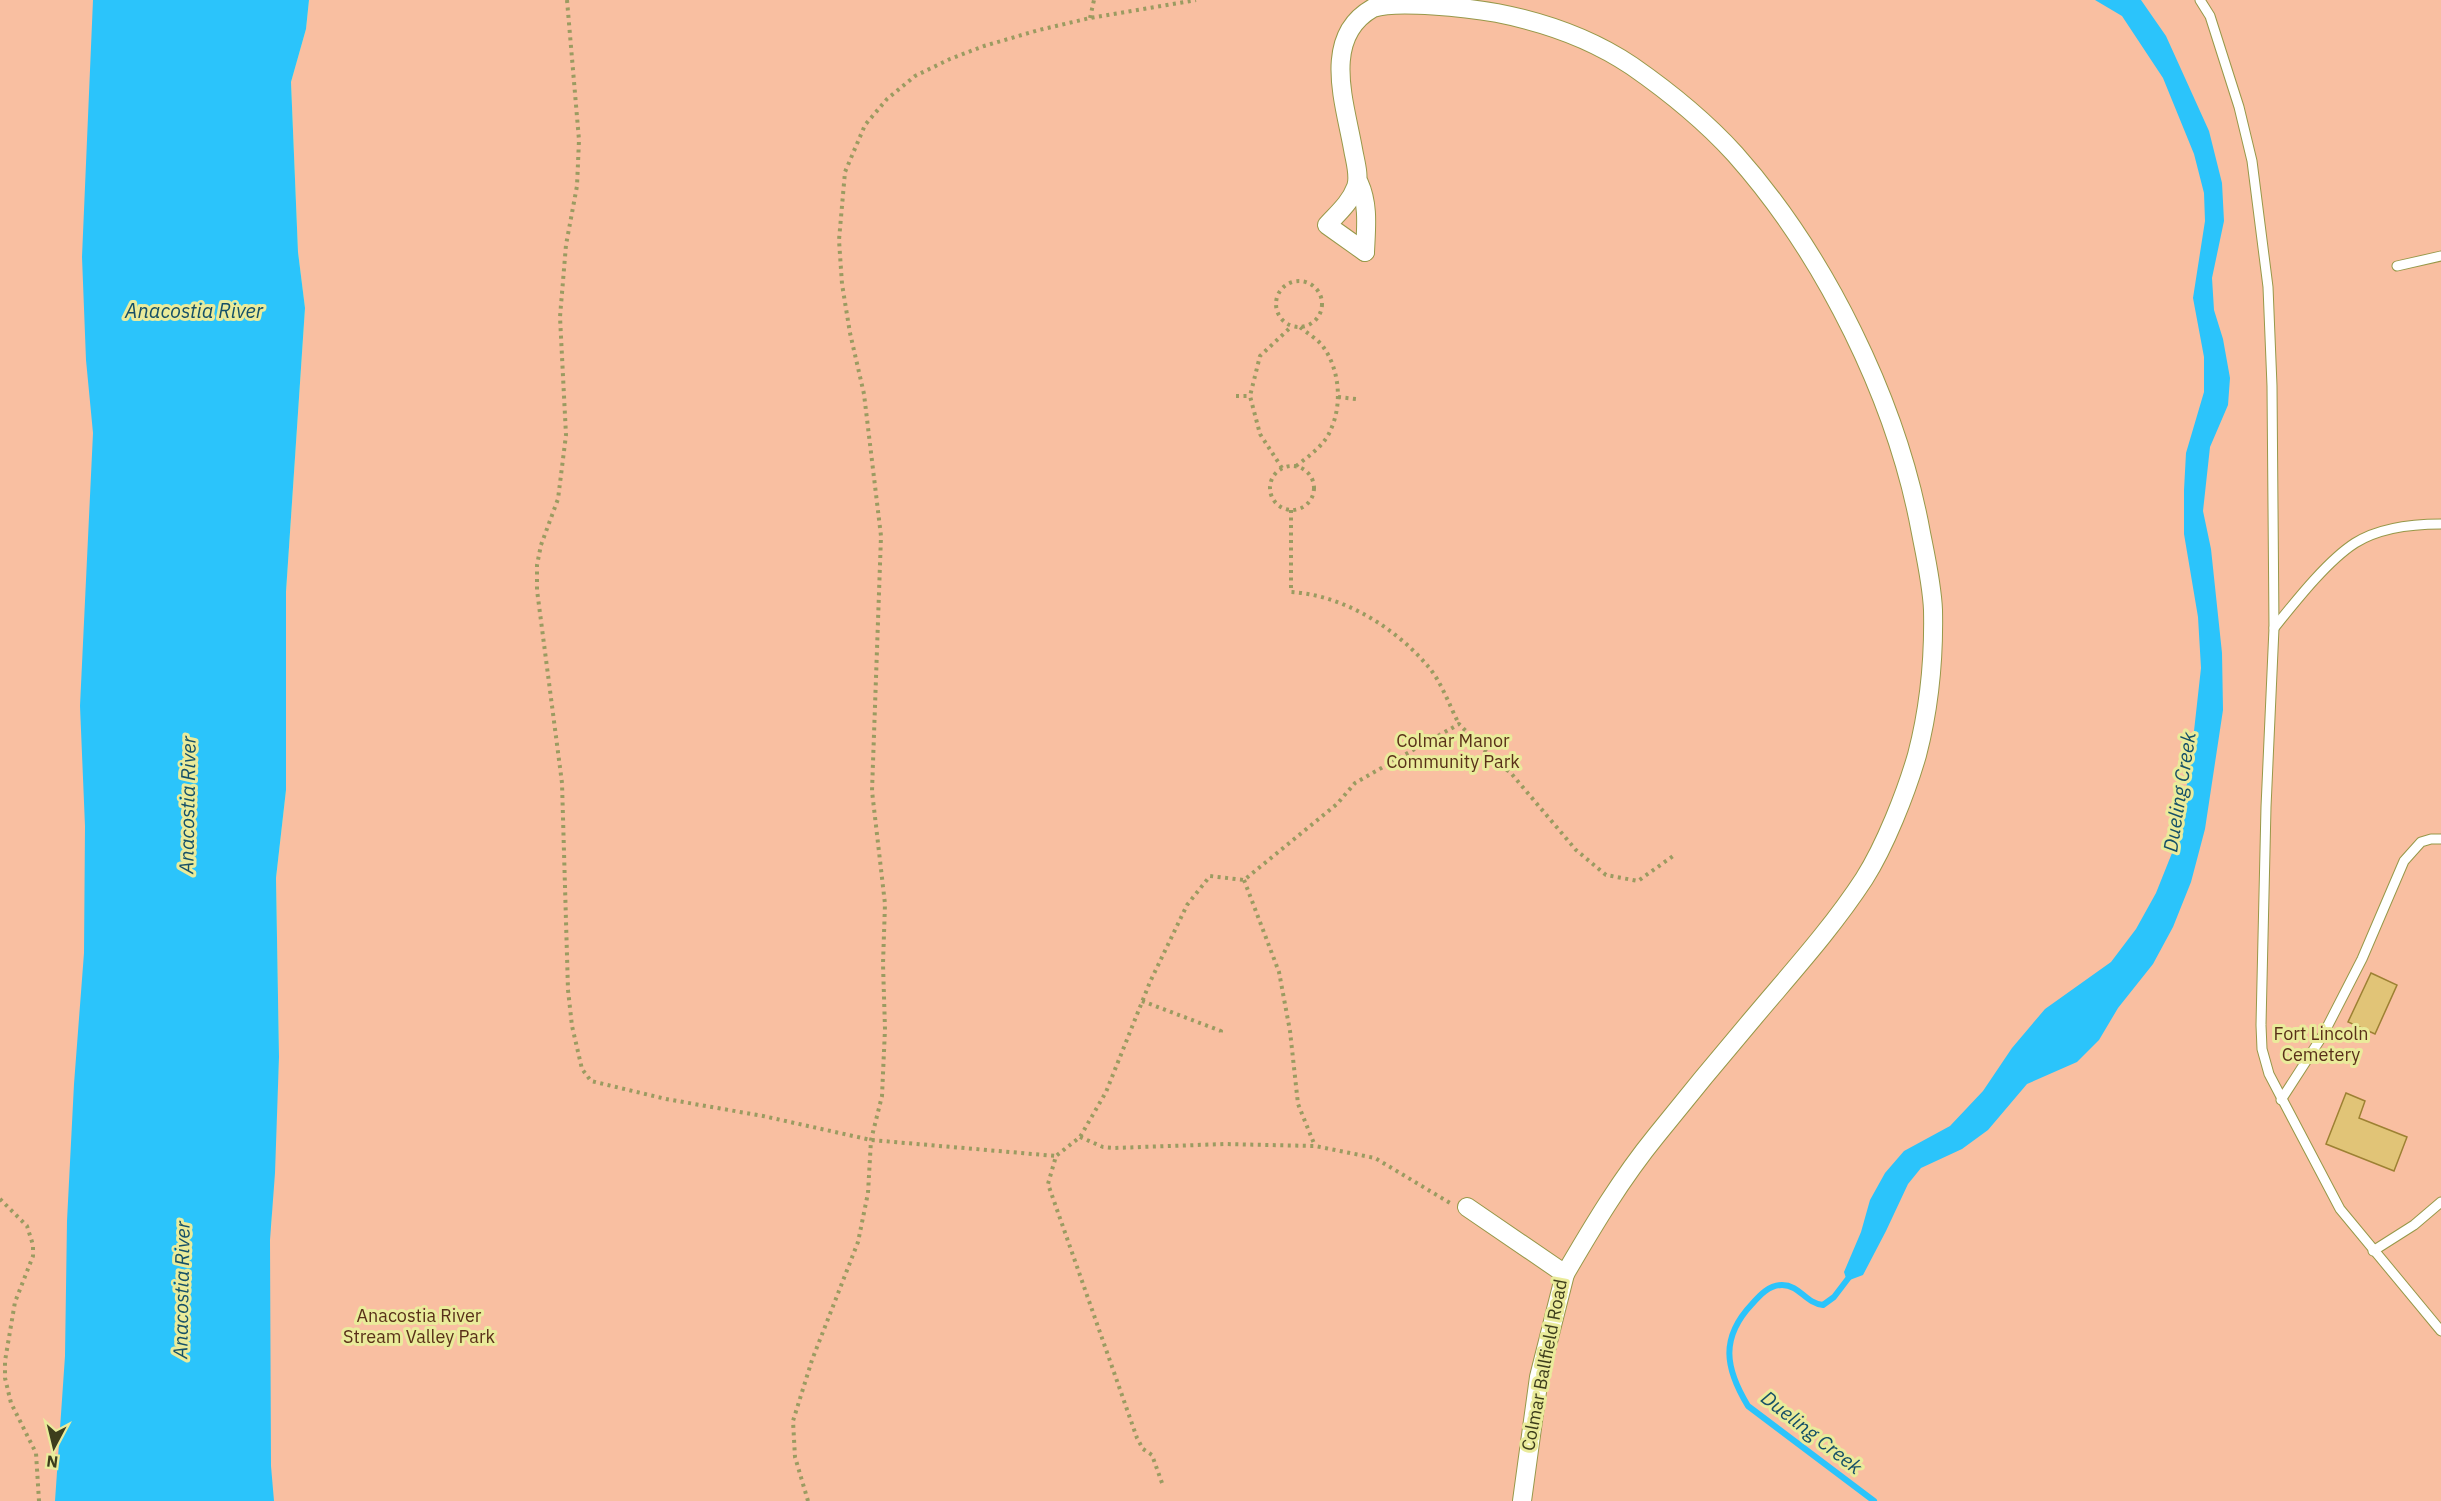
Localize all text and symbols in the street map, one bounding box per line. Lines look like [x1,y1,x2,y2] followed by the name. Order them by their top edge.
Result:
[124,297,264,324] water label: Anacostia River
[1386,729,1520,773] park label: Colmar Manor Community Park
[2156,729,2202,854] water label: Dueling Creek
[172,735,202,875] water label: Anacostia River
[2274,1022,2368,1066] park label: Fort Lincoln Cemetery
[166,1220,196,1360] water label: Anacostia River
[1516,1277,1572,1453] street label: Colmar Ballfield Road
[343,1304,495,1348] park label: Anacostia River Stream Valley Park
[1756,1384,1869,1480] water label: Dueling Creek
[24,1417,84,1477] north arrow
[45,1451,59,1473] text: N

